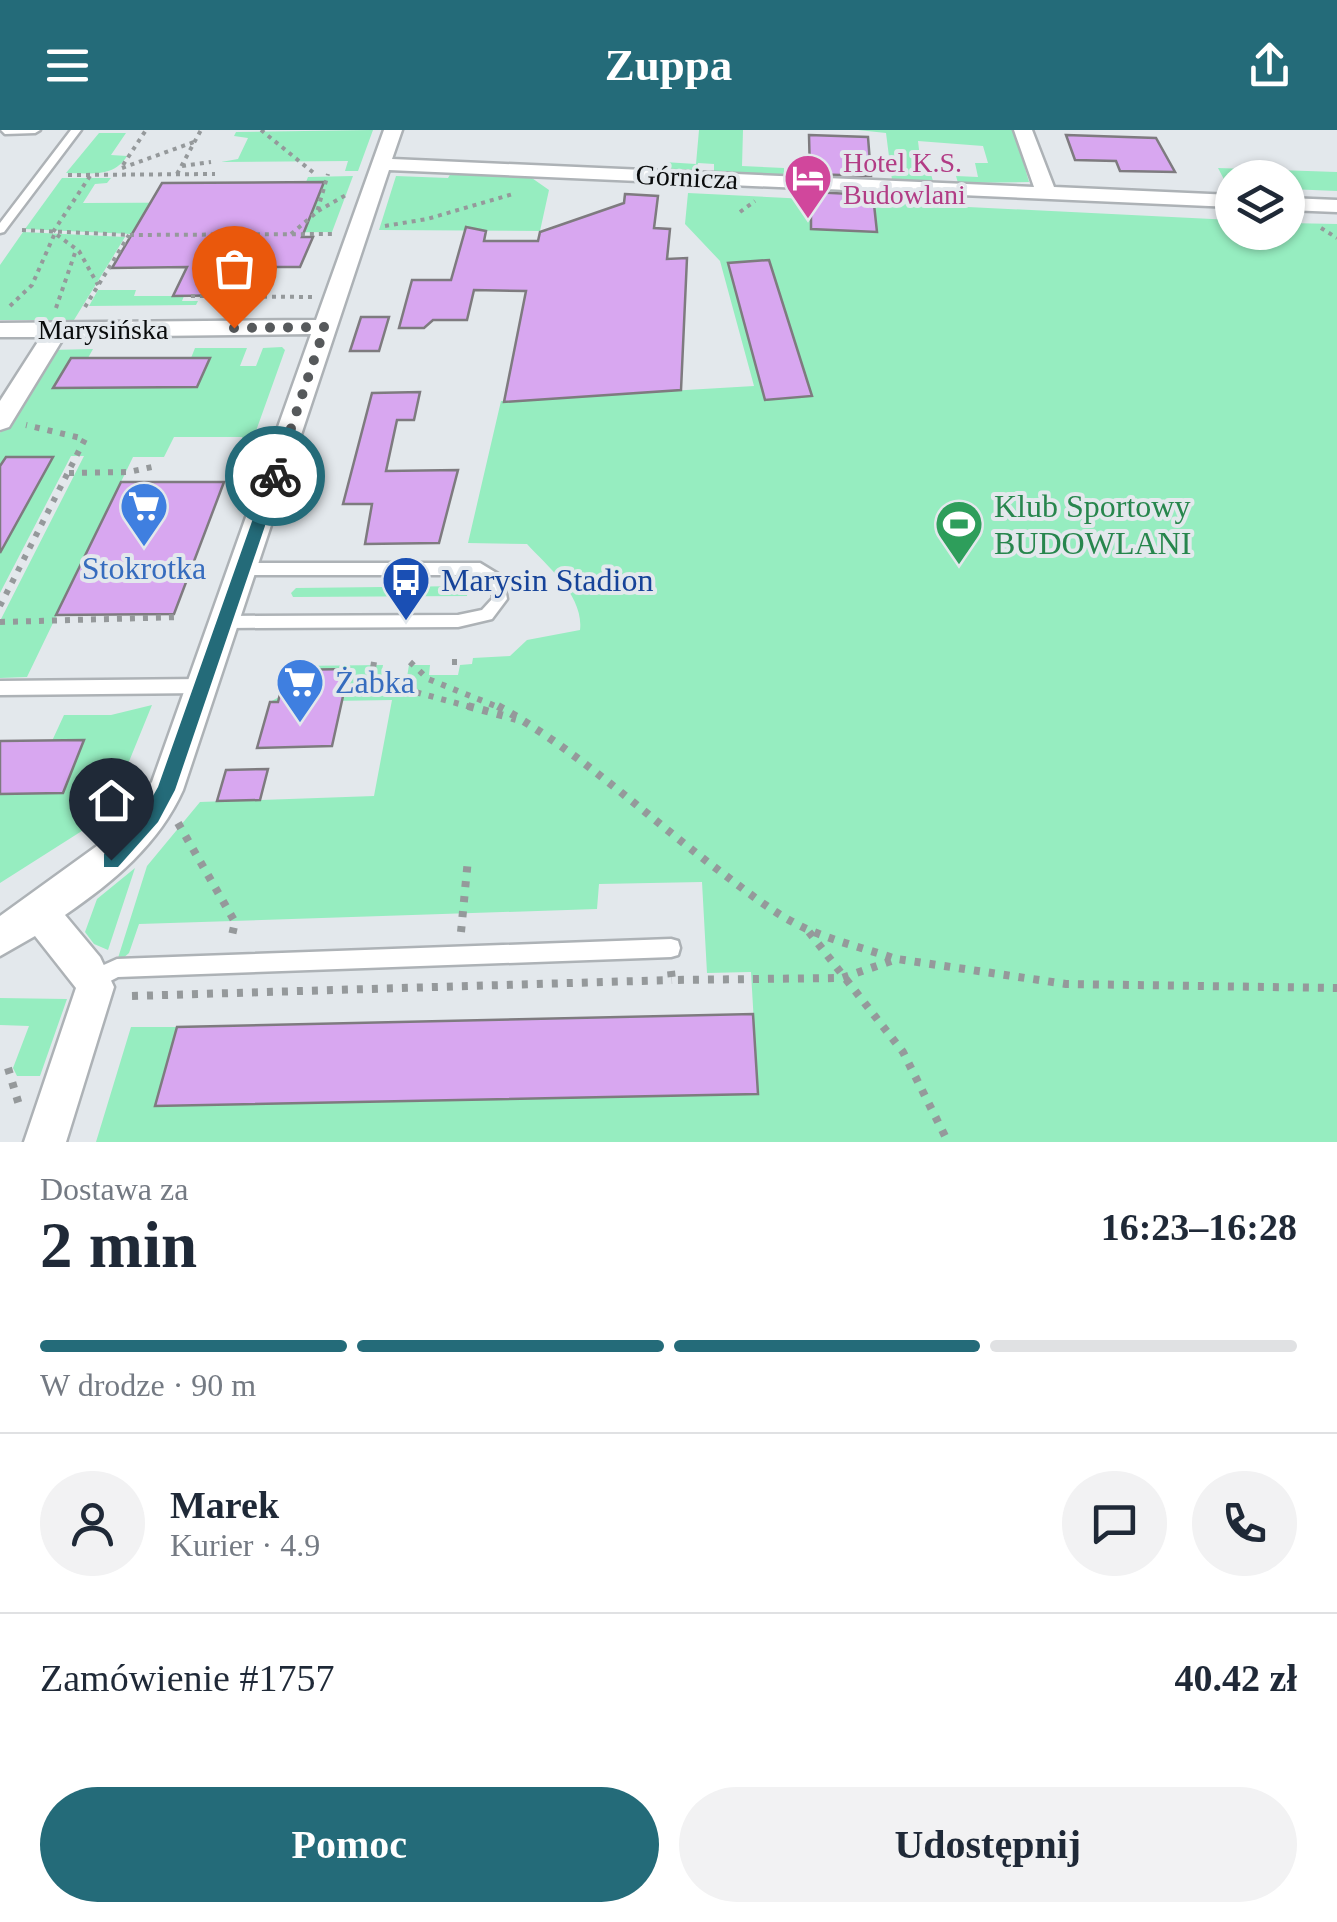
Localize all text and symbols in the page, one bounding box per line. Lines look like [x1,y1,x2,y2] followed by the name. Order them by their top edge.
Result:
[40,38,95,93] icon: menu
[1242,38,1297,93] icon: share
[605,40,732,90] text: Zuppa
[843,147,966,210] place label: Hotel K.S. Budowlani
[782,152,834,220] hotel icon: Hotel K.S. Budowlani
[635,159,740,195] street label: Górnicza
[1215,160,1305,250] map controls
[1215,160,1305,250] button: layers
[192,226,277,329] pin
[207,241,262,296] icon: bag
[38,314,169,345] street label: Marysińska
[225,426,325,526] courier
[248,449,303,504] icon: bike
[118,480,170,548] supermarket icon: Stokrotka
[994,488,1191,561] place label: Klub Sportowy BUDOWLANI
[933,498,985,566] sports icon: Klub Sportowy BUDOWLANI
[82,550,206,586] place label: Stokrotka
[380,554,432,622] bus stop icon: Marysin Stadion
[441,562,653,598] place label: Marysin Stadion
[274,656,326,724] supermarket icon: Żabka
[335,664,415,700] place label: Żabka
[69,758,154,861] pin
[84,773,139,828] icon: home
[40,1171,188,1207] text: Dostawa za
[1101,1206,1297,1248] text: 16:23–16:28
[40,1209,197,1281] text: 2 min
[40,1367,256,1403] text: W drodze · 90 m
[40,1471,145,1576] button: person
[1062,1471,1167,1576] button: chat
[1192,1471,1297,1576] button: phone
[170,1484,279,1526] text: Marek
[170,1527,320,1563] text: Kurier · 4.9
[40,1657,334,1699] text: Zamówienie #1757
[1175,1657,1297,1699] text: 40.42 zł
[40,1787,659,1902] button: Pomoc
[679,1787,1297,1902] button: Udostępnij

